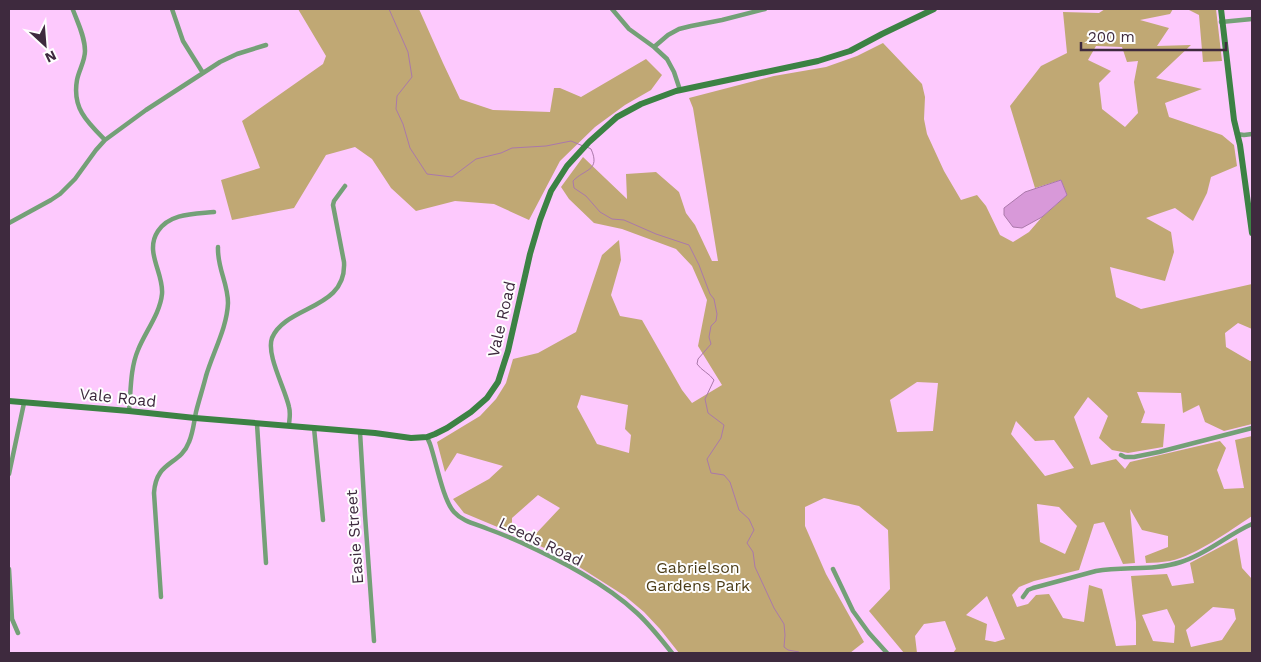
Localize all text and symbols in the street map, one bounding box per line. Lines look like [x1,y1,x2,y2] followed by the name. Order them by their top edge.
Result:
[20,20,70,70] north arrow
[1081,20,1226,52] scale bar
[1088,28,1135,46] text: 200 m
[43,47,59,66] text: N
[484,279,519,359] street label: Vale Road
[79,384,157,411] street label: Vale Road
[342,489,367,585] street label: Easie Street
[496,513,586,570] street label: Leeds Road
[646,558,750,595] park label: Gabrielson Gardens Park

